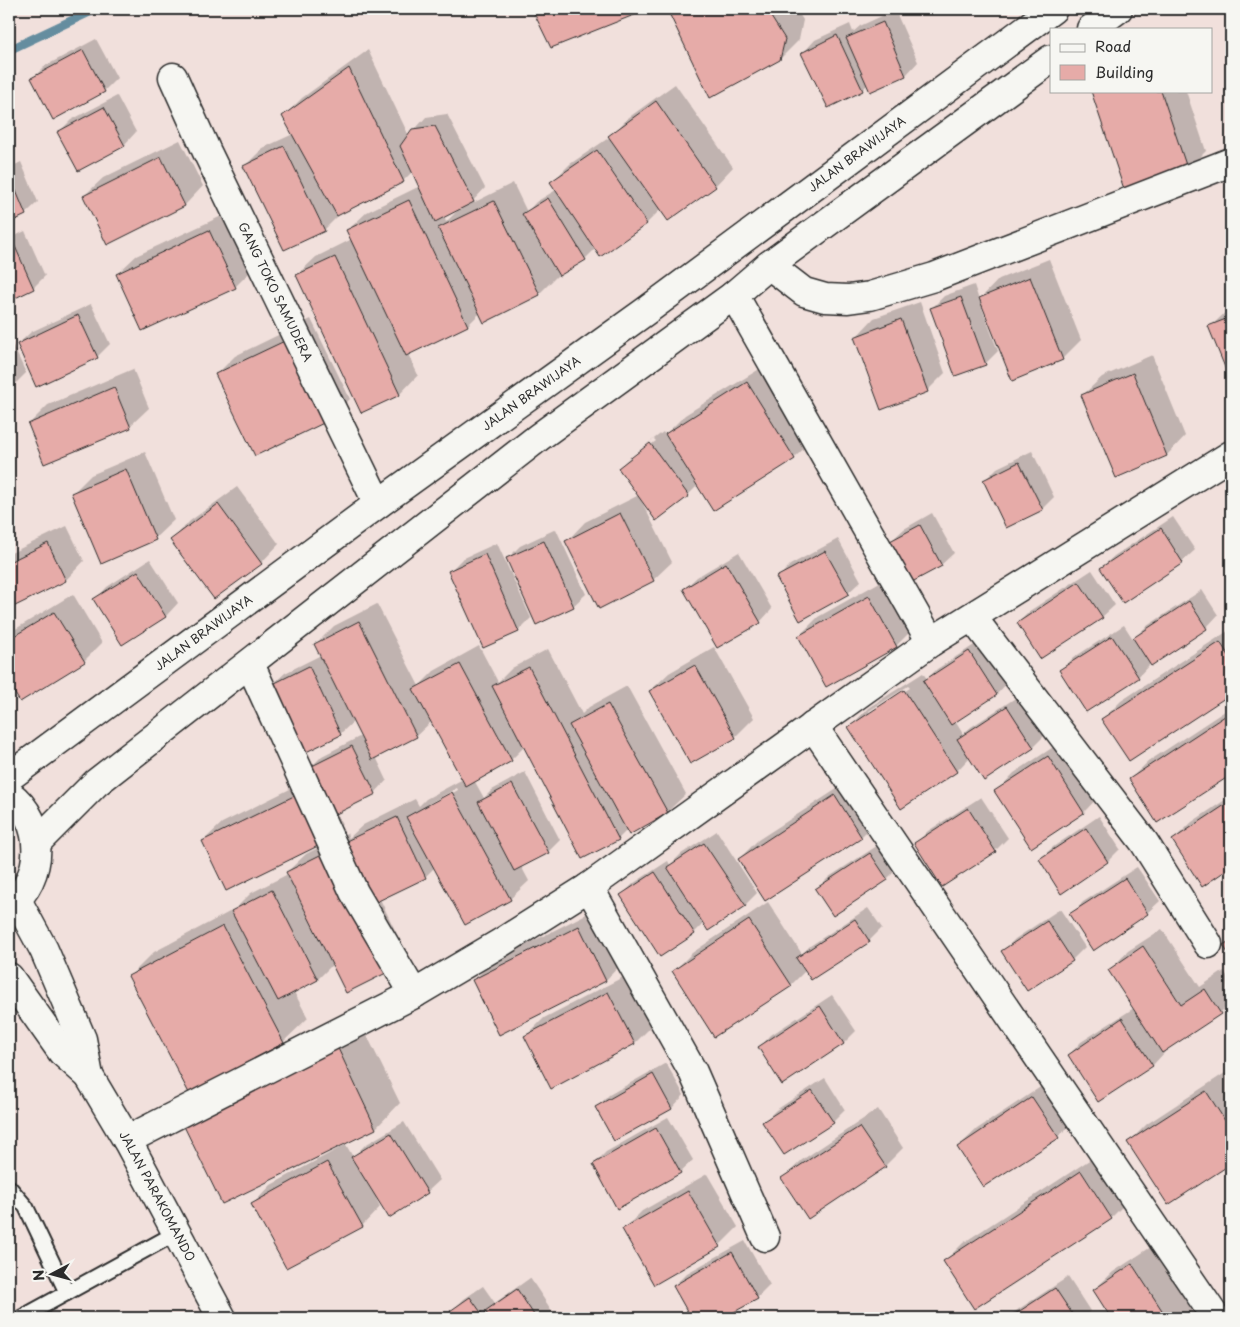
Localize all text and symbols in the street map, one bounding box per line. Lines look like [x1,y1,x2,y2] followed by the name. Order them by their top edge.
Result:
[1050,28,1212,92] legend
[1095,34,1131,57] text: Road
[1095,60,1154,83] text: Building
[804,111,909,196] street label: JALAN BRAWIJAYA
[234,219,317,364] street label: GANG TOKO SAMUDERA
[478,351,584,434] street label: JALAN BRAWIJAYA
[150,590,256,674] street label: JALAN BRAWIJAYA
[115,1127,200,1264] street label: JALAN PARAKOMANDO
[28,1250,78,1300] north arrow
[28,1269,50,1282] text: N

